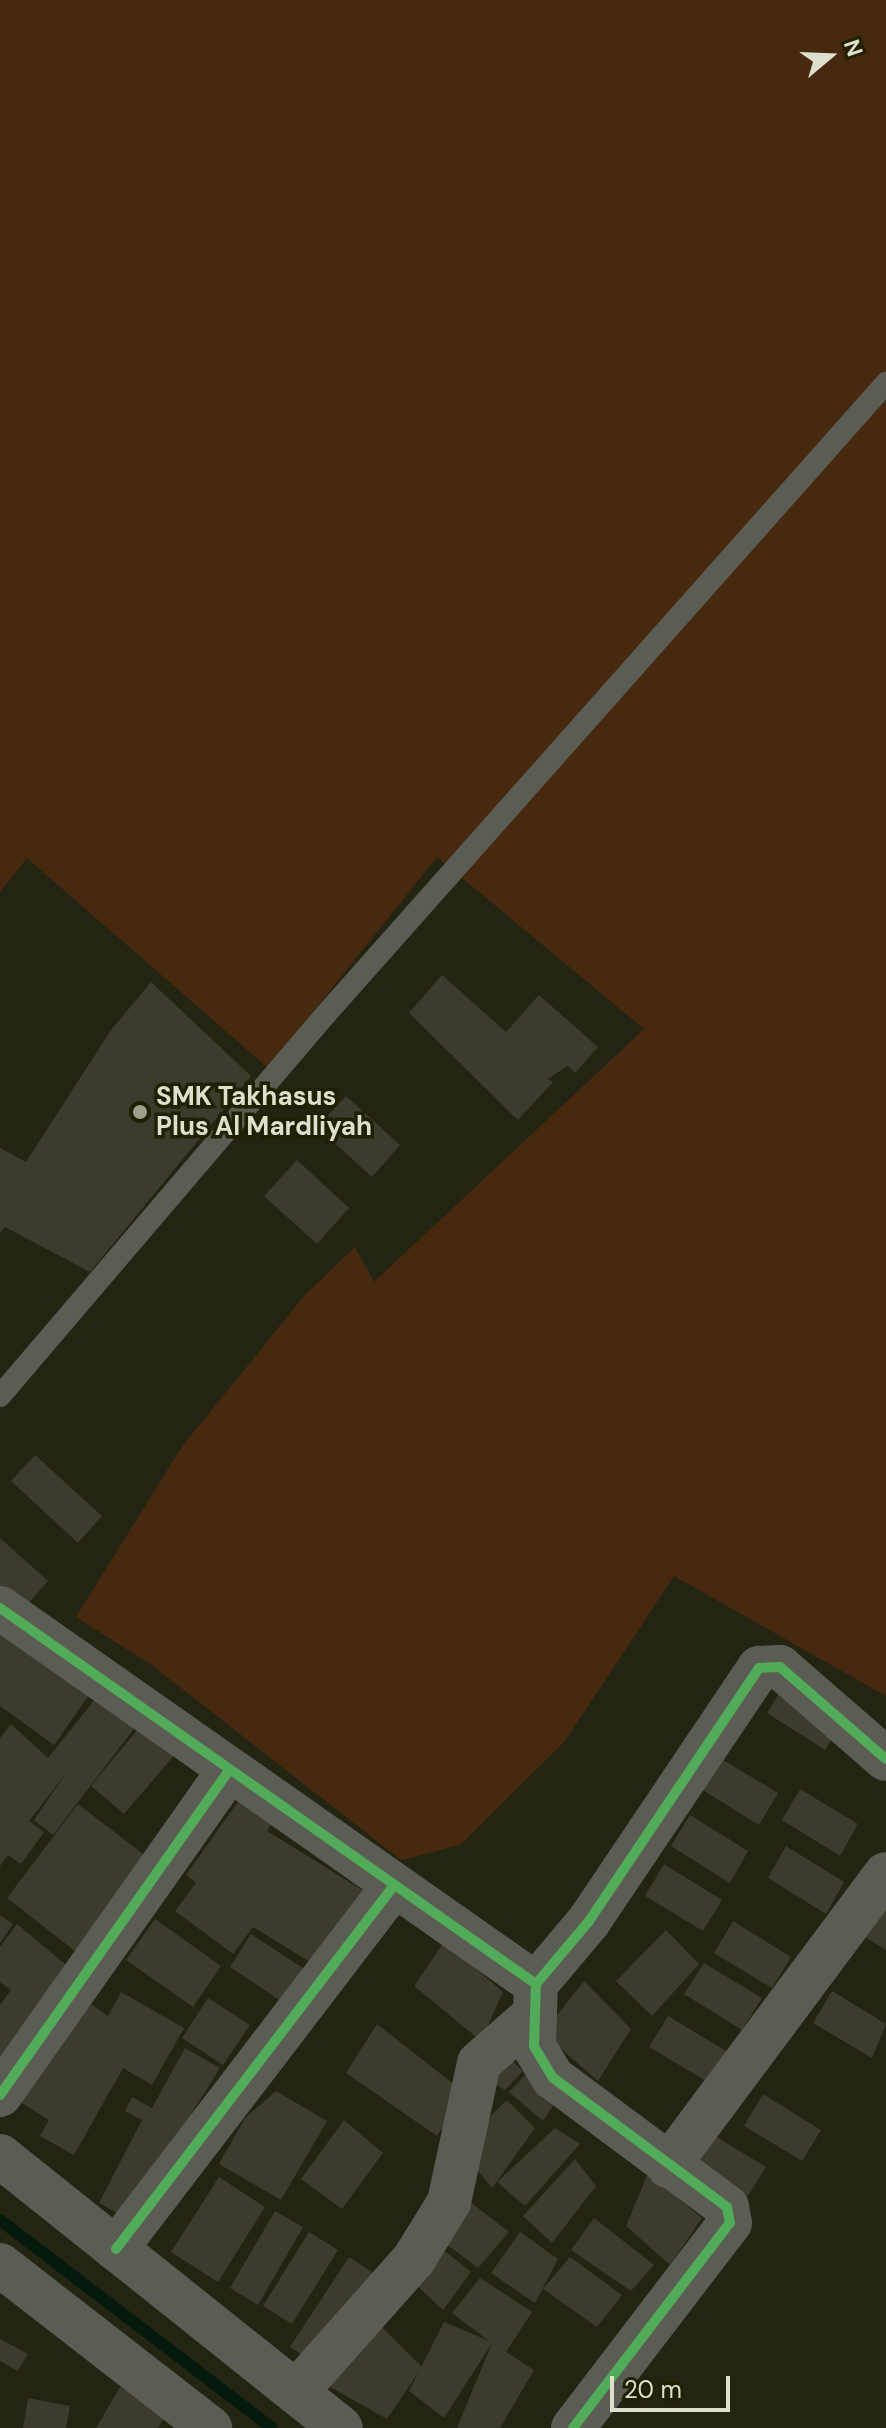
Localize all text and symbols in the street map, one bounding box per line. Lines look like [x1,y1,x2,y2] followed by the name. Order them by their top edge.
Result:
[790,16,870,96] north arrow
[837,36,869,60] text: N
[156,1081,372,1142] place label: SMK Takhasus Plus Al Mardliyah
[131,1103,149,1121] marker: SMK Takhasus Plus Al Mardliyah
[614,2360,734,2410] scale bar
[624,2374,682,2405] text: 20 m

